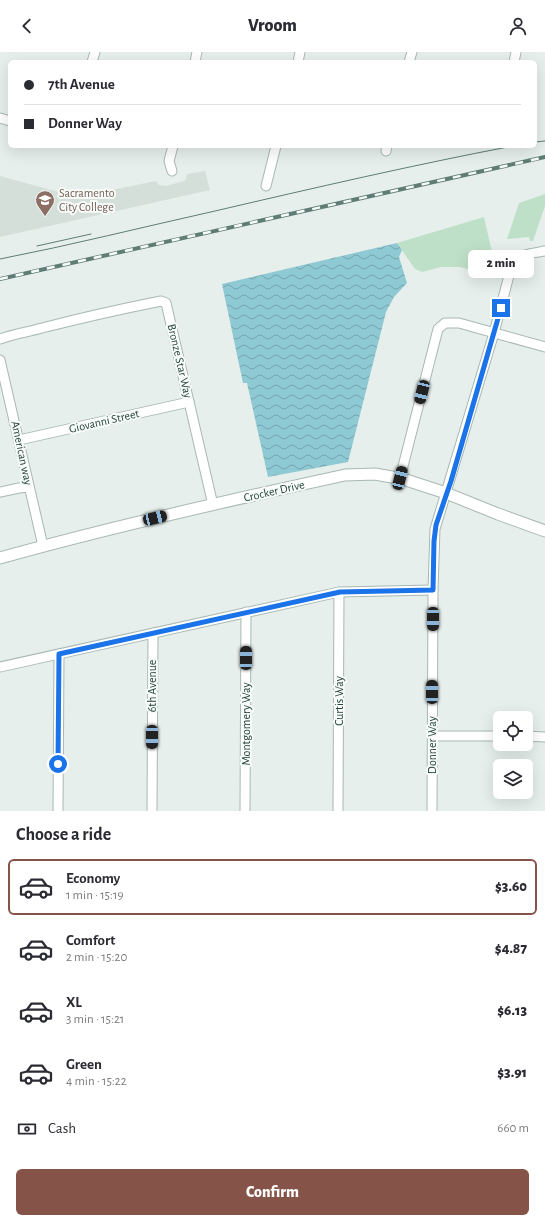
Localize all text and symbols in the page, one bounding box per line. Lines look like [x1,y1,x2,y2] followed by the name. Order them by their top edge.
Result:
[16,15,38,37] icon: back
[507,15,529,37] icon: person
[248,17,297,35] text: Vroom
[48,77,115,92] text: 7th Avenue
[48,116,122,131] text: Donner Way
[59,187,115,214] place label: Sacramento City College
[34,189,56,217] school or university icon: Sacramento City College
[468,250,534,278] callout: 2 min
[486,257,516,270] text: 2 min
[492,299,510,317] route end
[165,323,194,400] street label: Bronze Star Way
[413,379,431,405] car
[68,407,140,435] street label: Giovanni Street
[8,420,35,486] street label: American way
[391,465,409,491] car
[242,478,306,504] street label: Crocker Drive
[142,509,168,527] car
[427,607,439,631] car
[240,646,252,670] car
[146,660,158,712] street label: 6th Avenue
[333,676,346,726] street label: Curtis Way
[426,680,438,704] car
[240,682,253,766] street label: Montgomery Way
[493,711,533,799] map controls
[493,711,533,751] button: locate
[426,716,439,774] street label: Donner Way
[146,725,158,749] car
[49,755,67,773] route start
[493,759,533,799] button: layers
[16,826,111,844] text: Choose a ride
[18,869,54,905] icon: car
[66,871,120,886] text: Economy
[495,879,527,894] text: $3.60
[66,889,124,902] text: 1 min · 15:19
[18,931,54,967] icon: car
[66,933,115,948] text: Comfort
[495,941,527,956] text: $4.87
[66,951,127,964] text: 2 min · 15:20
[18,993,54,1029] icon: car
[66,995,82,1010] text: XL
[497,1003,527,1018] text: $6.13
[66,1013,124,1026] text: 3 min · 15:21
[18,1055,54,1091] icon: car
[66,1057,102,1072] text: Green
[497,1065,527,1080] text: $3.91
[66,1075,127,1088] text: 4 min · 15:22
[16,1118,38,1140] icon: cash
[48,1121,76,1136] text: Cash
[497,1122,529,1135] text: 660 m
[16,1169,529,1215] button: Confirm

